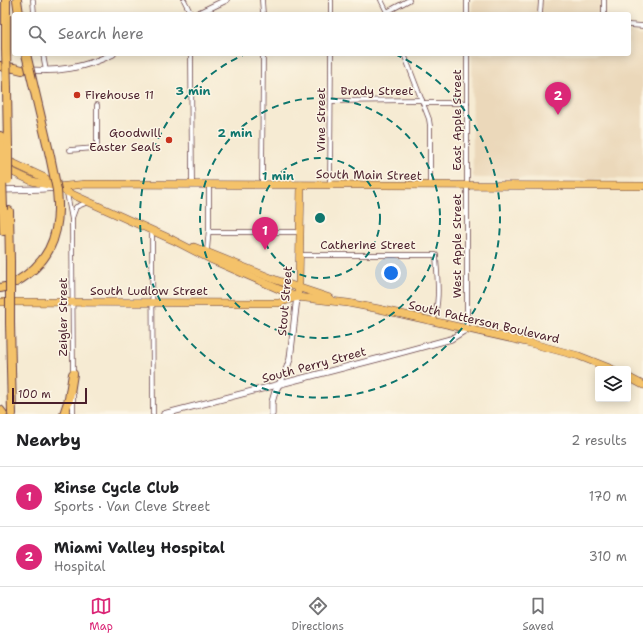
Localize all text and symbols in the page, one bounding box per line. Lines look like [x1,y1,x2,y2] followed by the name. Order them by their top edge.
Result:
[12,12,631,56] search box
[26,23,48,45] icon: search
[58,24,144,44] text: Search here
[449,69,465,171] street label: East Apple Street
[545,82,571,115] pin: 2
[176,83,211,99] text: 3 min
[340,83,414,99] street label: Brady Street
[85,87,154,103] place label: Firehouse 11
[313,88,329,152] street label: Vine Street
[72,90,82,100] marker: Firehouse 11
[89,125,161,155] place label: Goodwill Easter Seals
[218,125,253,141] text: 2 min
[164,135,174,145] marker: Goodwill Easter Seals
[316,166,422,184] street label: South Main Street
[262,168,294,184] text: 1 min
[449,194,465,298] street label: West Apple Street
[313,211,327,225] centre of rings
[252,217,278,250] pin: 1
[320,237,416,253] street label: Catherine Street
[381,263,401,283] your location
[274,265,296,337] street label: Stout Street
[55,277,71,357] street label: Zeigler Street
[90,283,208,299] street label: South Ludlow Street
[407,297,562,347] street label: South Patterson Boulevard
[260,343,368,387] street label: South Perry Street
[595,366,631,402] map controls
[595,366,631,402] button: layers
[12,386,87,405] scale bar
[18,387,51,402] text: 100 m
[16,429,81,451] text: Nearby
[571,432,627,449] text: 2 results
[54,478,179,498] text: Rinse Cycle Club
[26,488,32,505] text: 1
[589,488,627,505] text: 170 m
[54,498,210,515] text: Sports · Van Cleve Street
[54,538,225,558] text: Miami Valley Hospital
[24,548,34,565] text: 2
[589,548,627,565] text: 310 m
[54,558,105,575] text: Hospital
[89,595,113,634] tab: Map
[291,595,344,634] tab: Directions
[522,595,554,634] tab: Saved

